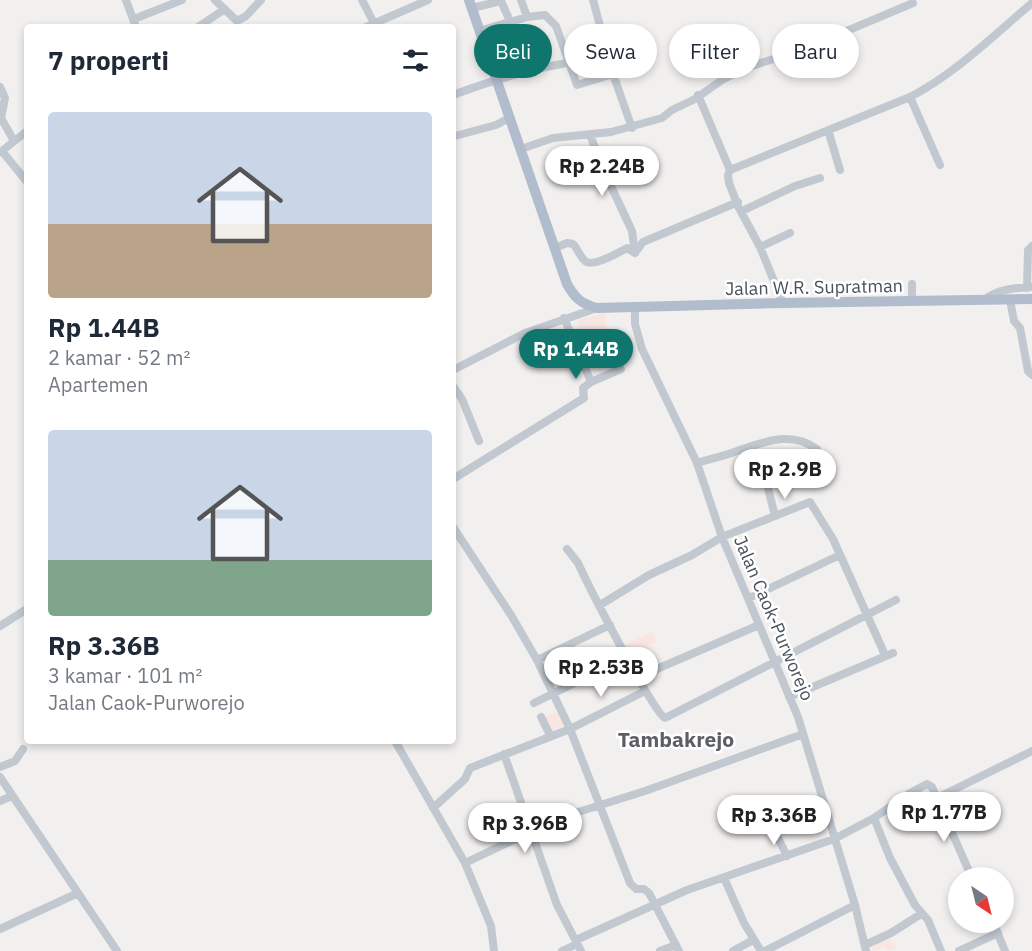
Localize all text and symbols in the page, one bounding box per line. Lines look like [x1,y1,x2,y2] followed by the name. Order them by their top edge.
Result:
[474,24,552,78] chip: Beli
[564,24,657,78] chip: Sewa
[669,24,760,78] chip: Filter
[772,24,859,78] chip: Baru
[48,43,169,77] text: 7 properti
[399,44,432,77] icon: filters
[540,146,664,197] pin: Rp 2.24B
[186,151,294,259] icon: home
[559,152,645,179] text: Rp 2.24B
[725,274,903,300] street label: Jalan W.R. Supratman
[48,310,160,344] text: Rp 1.44B
[514,329,638,380] pin: Rp 1.44B
[533,335,619,362] text: Rp 1.44B
[48,344,190,371] text: 2 kamar · 52 m²
[48,371,148,398] text: Apartemen
[730,449,840,500] pin: Rp 2.9B
[748,455,822,482] text: Rp 2.9B
[186,469,294,577] icon: home
[729,532,819,704] street label: Jalan Caok-Purworejo
[48,628,160,662] text: Rp 3.36B
[539,647,663,698] pin: Rp 2.53B
[558,653,644,680] text: Rp 2.53B
[48,662,202,689] text: 3 kamar · 101 m²
[48,689,245,716] text: Jalan Caok-Purworejo
[618,725,734,753] district label: Tambakrejo
[882,792,1006,843] pin: Rp 1.77B
[712,795,836,846] pin: Rp 3.36B
[901,798,987,825] text: Rp 1.77B
[731,801,817,828] text: Rp 3.36B
[463,803,587,854] pin: Rp 3.96B
[482,809,568,836] text: Rp 3.96B
[948,867,1014,933] north arrow
[948,867,1014,933] map controls

